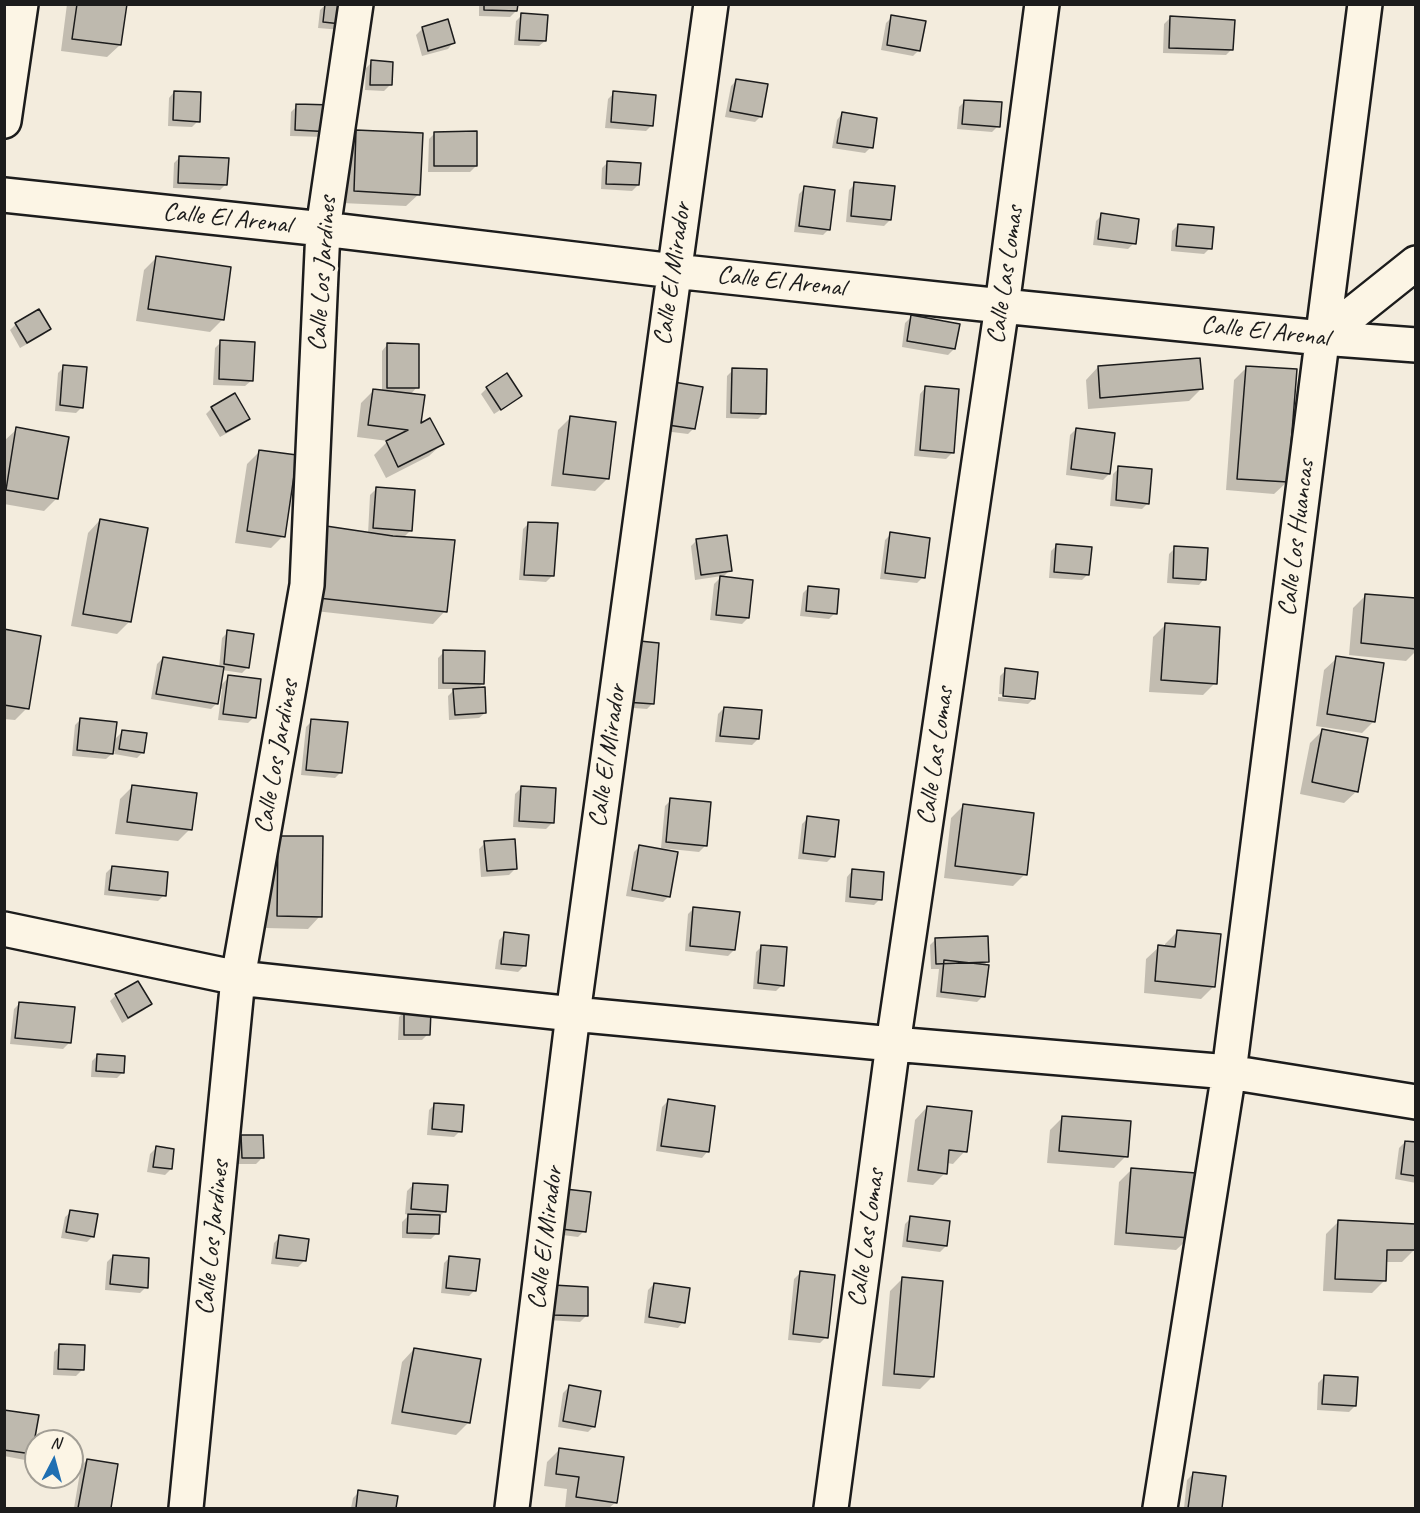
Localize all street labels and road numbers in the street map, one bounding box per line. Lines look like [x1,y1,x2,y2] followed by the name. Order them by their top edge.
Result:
[302,196,344,352] street label: Calle Los Jardines
[161,197,293,241] street label: Calle El Arenal
[648,201,698,347] street label: Calle El Mirador
[981,204,1031,346] street label: Calle Las Lomas
[715,260,847,304] street label: Calle El Arenal
[1199,310,1331,354] street label: Calle El Arenal
[1272,458,1322,618] street label: Calle Los Huancas
[248,678,306,836] street label: Calle Los Jardines
[583,683,633,829] street label: Calle El Mirador
[911,685,961,827] street label: Calle Las Lomas
[189,1159,237,1317] street label: Calle Los Jardines
[522,1165,570,1311] street label: Calle El Mirador
[842,1167,892,1309] street label: Calle Las Lomas

